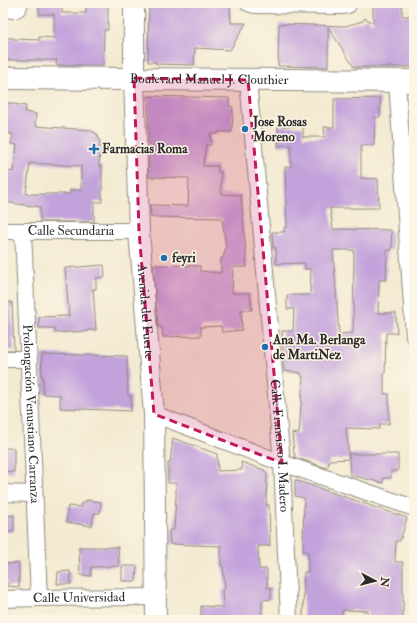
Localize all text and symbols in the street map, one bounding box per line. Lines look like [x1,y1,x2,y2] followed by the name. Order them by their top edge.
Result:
[130,71,289,88] street label: Boulevard Manuel J. Clouthier
[252,114,307,145] place label: Jose Rosas Moreno
[240,124,250,134] marker: Jose Rosas Moreno
[102,141,188,157] place label: Farmacias Roma
[89,144,99,154] marker: Farmacias Roma
[28,223,115,239] street label: Calle Secundaria
[172,250,196,267] place label: feyri
[159,253,169,263] marker: feyri
[134,262,158,361] street label: Avenida del Fuerte
[19,324,43,504] street label: Prolongación Venustiano Carranza
[272,332,366,363] place label: Ana Ma. Berlanga de MartiNez
[260,342,270,352] marker: Ana Ma. Berlanga de MartiNez
[267,379,292,512] street label: Calle Francisco I. Madero
[355,561,395,601] north arrow
[377,575,392,589] text: N
[33,589,126,606] street label: Calle Universidad

